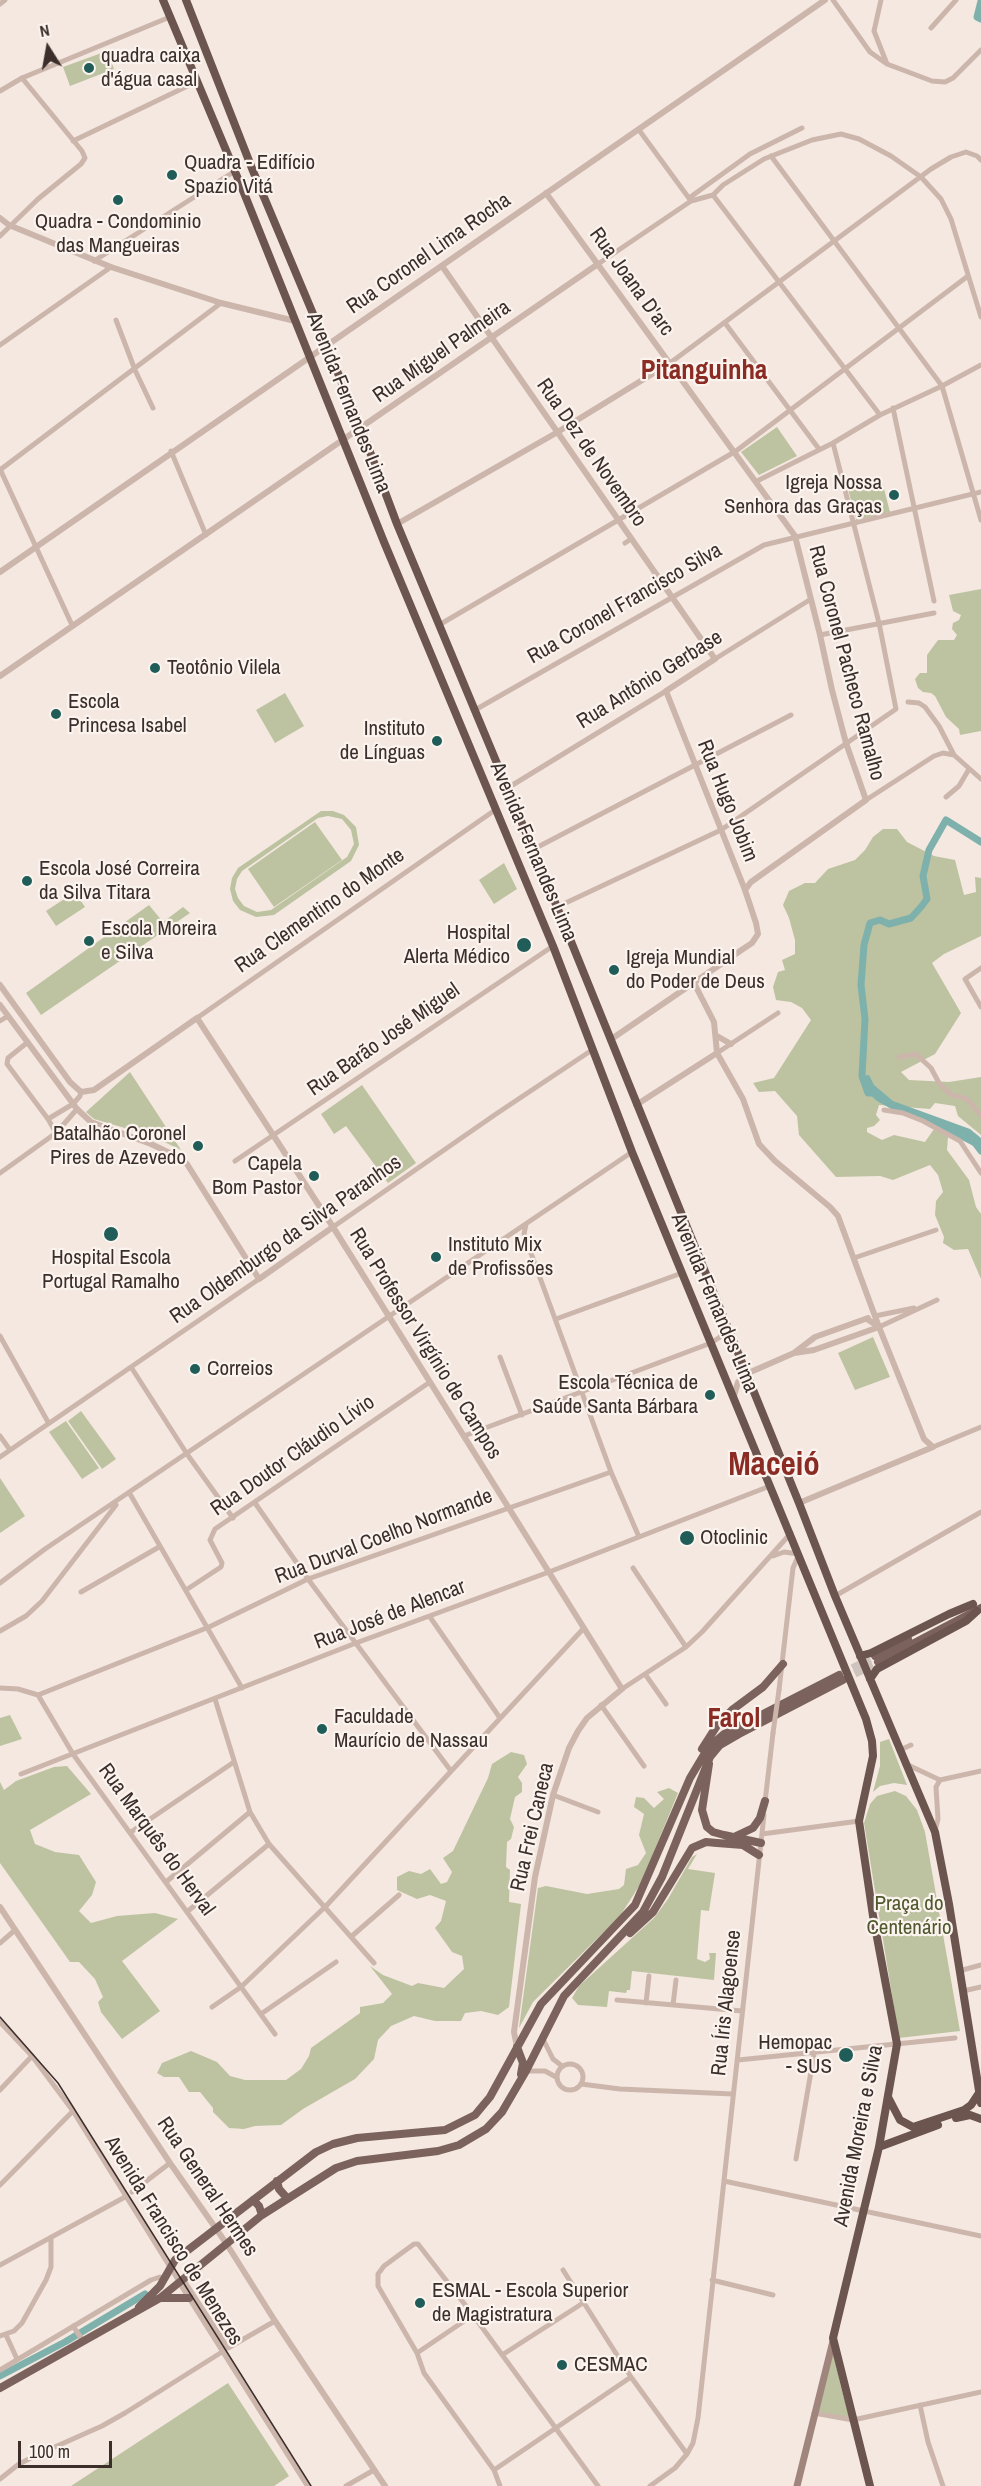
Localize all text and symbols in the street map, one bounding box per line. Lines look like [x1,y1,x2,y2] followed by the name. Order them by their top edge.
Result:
[18,18,78,78] north arrow
[38,19,51,42] text: N
[101,43,201,93] place label: quadra caixa d'água casal
[82,61,96,75] marker: quadra caixa d'água casal
[184,150,315,200] place label: Quadra - Edifício Spazio Vitá
[165,168,179,182] marker: Quadra - Edifício Spazio Vitá
[342,188,516,320] street label: Rua Coronel Lima Rocha
[111,193,125,207] marker: Quadra - Condominio das Mangueiras
[35,209,201,259] place label: Quadra - Condominio das Mangueiras
[583,223,679,341] street label: Rua Joana D'arc
[369,295,515,409] street label: Rua Miguel Palmeira
[300,309,396,497] street label: Avenida Fernandes Lima
[641,356,767,388] district label: Pitanguinha
[530,374,652,532] street label: Rua Dez de Novembro
[724,470,882,520] place label: Igreja Nossa Senhora das Graças
[887,488,901,502] marker: Igreja Nossa Senhora das Graças
[523,538,727,670] street label: Rua Coronel Francisco Silva
[802,543,890,783] street label: Rua Coronel Pacheco Ramalho
[573,625,727,735] street label: Rua Antônio Gerbase
[167,655,281,681] place label: Teotônio Vilela
[148,661,162,675] marker: Teotônio Vilela
[68,689,187,739] place label: Escola Princesa Isabel
[49,707,63,721] marker: Escola Princesa Isabel
[340,716,425,766] place label: Instituto de Línguas
[430,734,444,748] marker: Instituto de Línguas
[691,736,763,866] street label: Rua Hugo Jobim
[484,759,582,945] street label: Avenida Fernandes Lima
[230,843,410,979] street label: Rua Clementino do Monte
[39,856,200,906] place label: Escola José Correira da Silva Titara
[20,874,34,888] marker: Escola José Correira da Silva Titara
[101,916,217,966] place label: Escola Moreira e Silva
[404,920,510,970] place label: Hospital Alerta Médico
[82,934,96,948] marker: Escola Moreira e Silva
[515,936,533,954] marker: Hospital Alerta Médico
[626,945,765,995] place label: Igreja Mundial do Poder de Deus
[607,963,621,977] marker: Igreja Mundial do Poder de Deus
[303,978,465,1102] street label: Rua Barão José Miguel
[50,1121,186,1171] place label: Batalhão Coronel Pires de Azevedo
[191,1139,205,1153] marker: Batalhão Coronel Pires de Azevedo
[165,1150,407,1330] street label: Rua Oldemburgo da Silva Paranhos
[212,1151,302,1201] place label: Capela Bom Pastor
[307,1169,321,1183] marker: Capela Bom Pastor
[665,1210,763,1396] street label: Avenida Fernandes Lima
[343,1224,507,1464] street label: Rua Professor Virgínio de Campos
[102,1225,120,1243] marker: Hospital Escola Portugal Ramalho
[448,1232,553,1282] place label: Instituto Mix de Profissões
[42,1245,180,1295] place label: Hospital Escola Portugal Ramalho
[429,1250,443,1264] marker: Instituto Mix de Profissões
[207,1356,273,1382] place label: Correios
[188,1362,202,1376] marker: Correios
[532,1370,698,1420] place label: Escola Técnica de Saúde Santa Bárbara
[703,1388,717,1402] marker: Escola Técnica de Saúde Santa Bárbara
[206,1390,380,1522] street label: Rua Doutor Cláudio Lívio
[728,1446,820,1486] district label: Maceió
[272,1484,496,1590] street label: Rua Durval Coelho Normande
[700,1525,768,1551] place label: Otoclinic
[678,1529,696,1547] marker: Otoclinic
[311,1575,469,1655] street label: Rua José de Alencar
[334,1704,488,1754] place label: Faculdade Maurício de Nassau
[707,1704,761,1736] district label: Farol
[315,1722,329,1736] marker: Faculdade Maurício de Nassau
[92,1759,220,1921] street label: Rua Marquês do Herval
[506,1760,560,1894] street label: Rua Frei Caneca
[866,1891,952,1941] park label: Praça do Centenário
[707,1929,747,2077] street label: Rua Íris Alagoense
[758,2030,832,2080] place label: Hemopac - SUS
[829,2043,889,2229] street label: Avenida Moreira e Silva
[837,2046,855,2064] marker: Hemopac - SUS
[151,2113,263,2261] street label: Rua General Hermes
[98,2132,248,2350] street label: Avenida Francisco de Menezes
[432,2278,628,2328] place label: ESMAL - Escola Superior de Magistratura
[413,2296,427,2310] marker: ESMAL - Escola Superior de Magistratura
[574,2352,648,2378] place label: CESMAC
[555,2358,569,2372] marker: CESMAC
[21,2429,116,2467] scale bar
[29,2439,70,2464] text: 100 m

